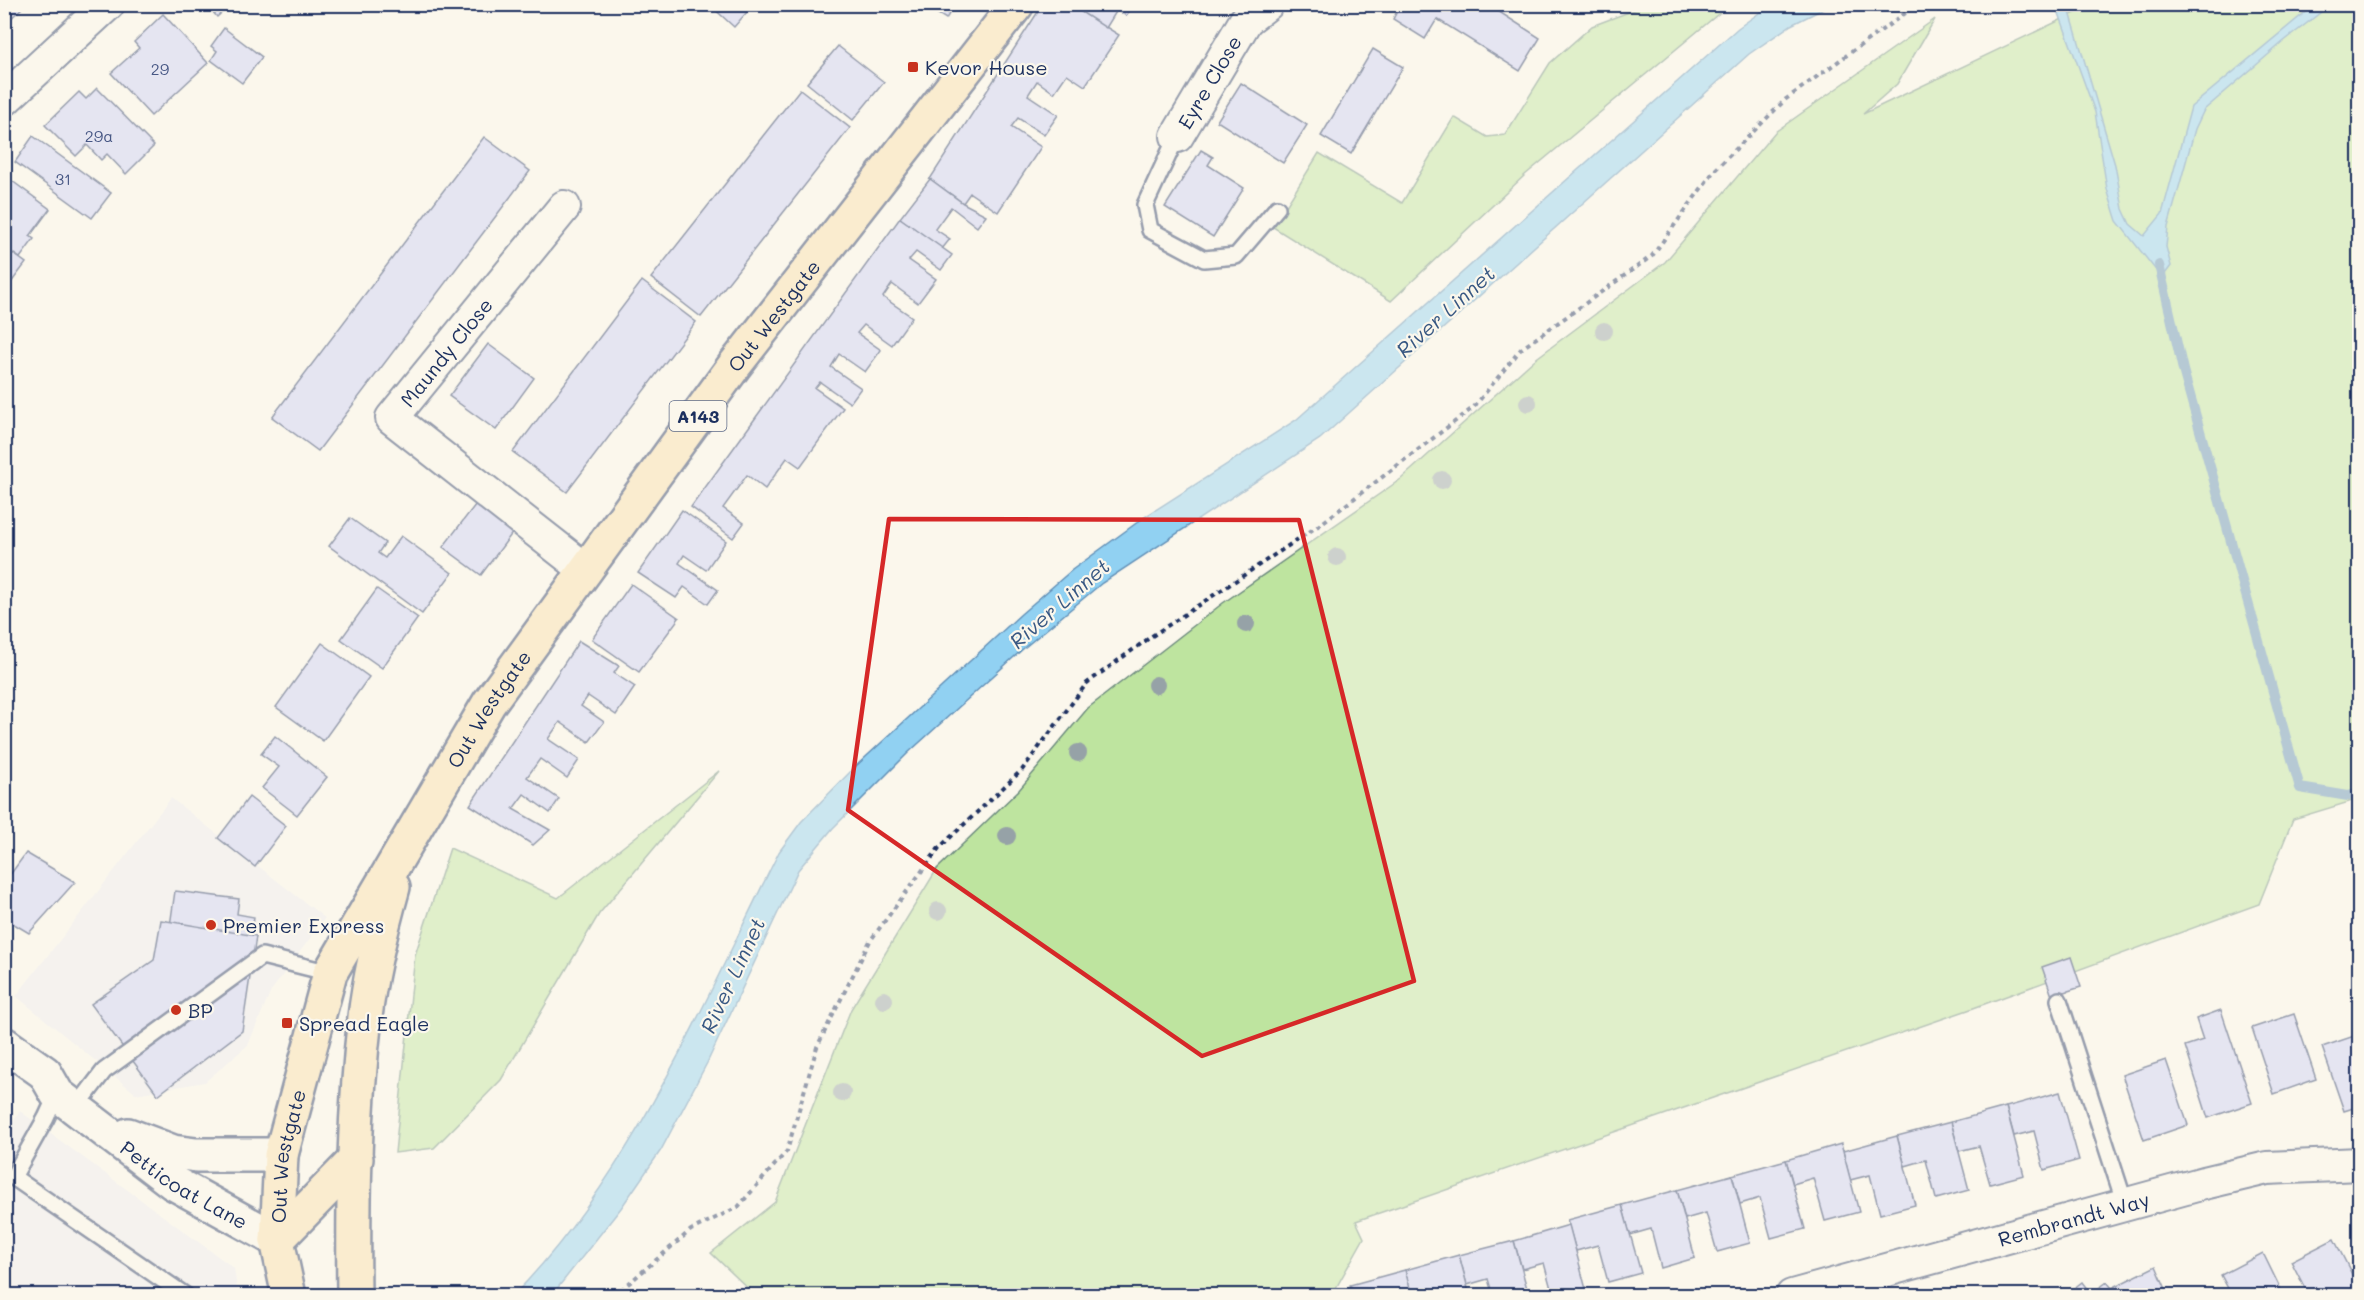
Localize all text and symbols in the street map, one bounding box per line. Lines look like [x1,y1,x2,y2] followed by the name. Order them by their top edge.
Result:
[1171,30,1247,133] street label: Eyre Close
[925,54,1048,80] place label: Kevor House
[151,58,169,79] house number: 29
[906,60,920,74] marker: Kevor House
[85,125,113,146] house number: 29a
[55,168,71,189] house number: 31
[721,254,826,377] street label: Out Westgate
[1390,259,1500,363] water label: River Linnet
[394,292,498,412] street label: Maundy Close
[670,401,726,431] road number: A143
[1003,552,1115,654] water label: River Linnet
[441,645,536,773] street label: Out Westgate
[223,912,384,938] place label: Premier Express
[694,913,770,1037] water label: River Linnet
[204,918,218,932] marker: Premier Express
[188,997,213,1023] place label: BP
[169,1003,183,1017] marker: BP
[299,1010,429,1036] place label: Spread Eagle
[280,1016,294,1030] marker: Spread Eagle
[265,1086,311,1224] street label: Out Westgate
[115,1134,253,1234] street label: Petticoat Lane
[1995,1186,2152,1252] street label: Rembrandt Way

